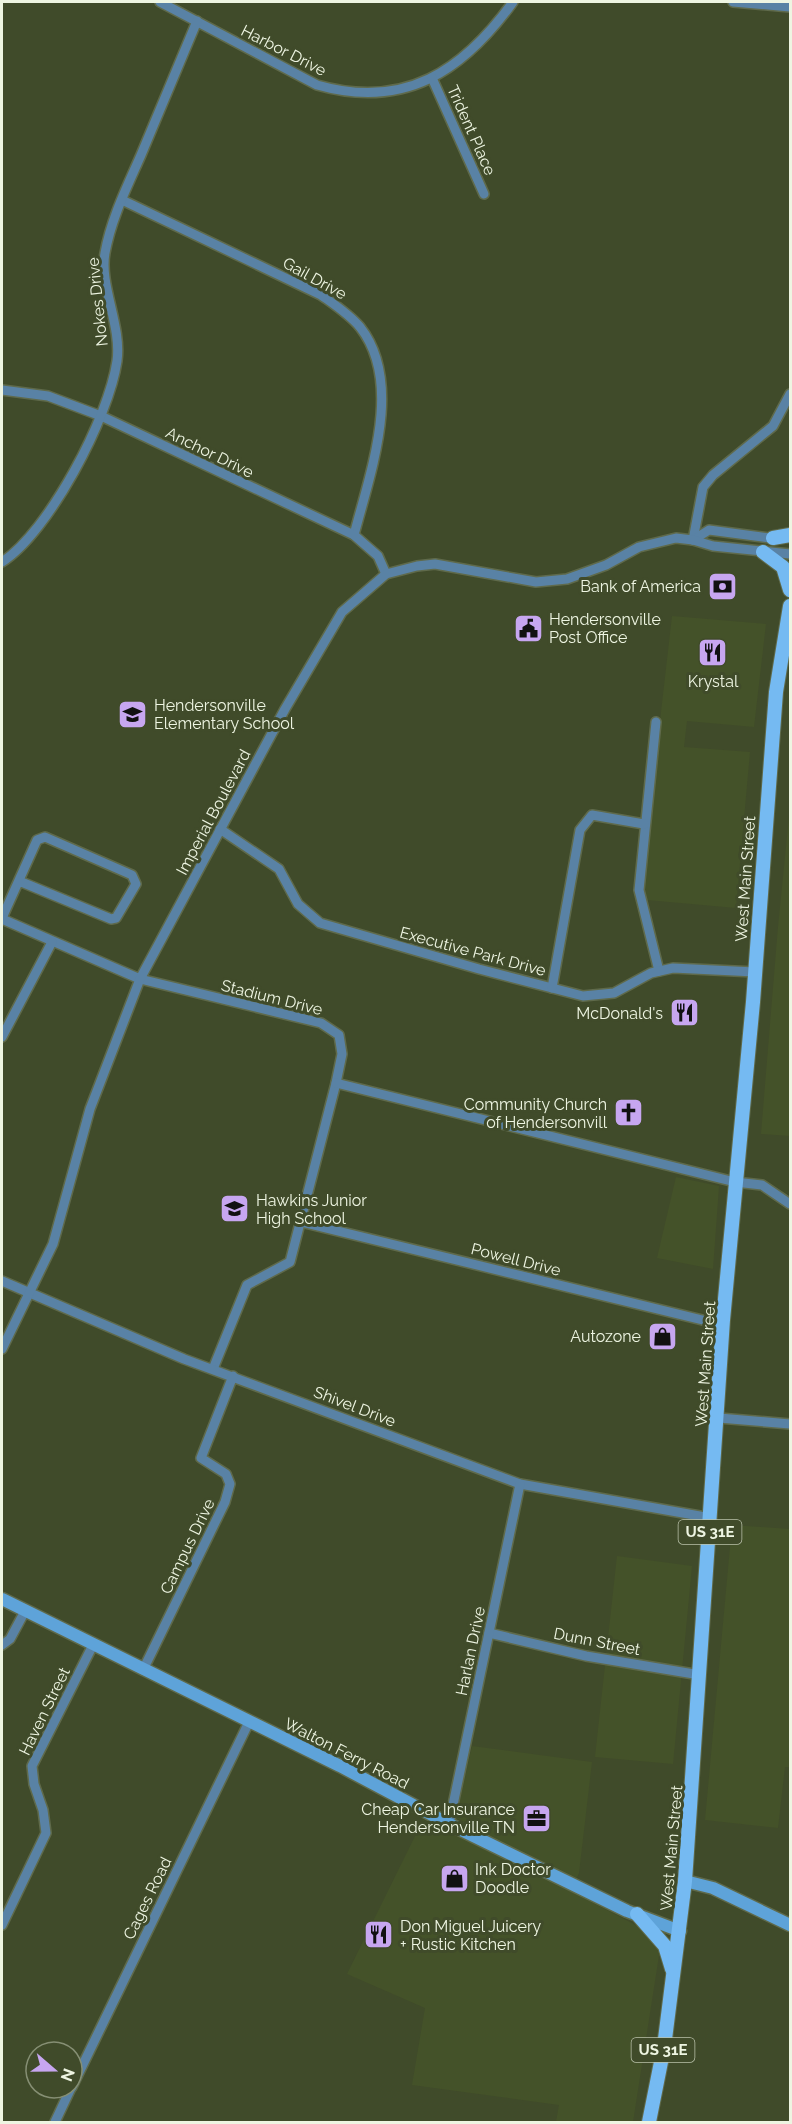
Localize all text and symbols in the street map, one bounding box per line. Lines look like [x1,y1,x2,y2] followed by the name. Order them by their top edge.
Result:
[238,21,330,80] street label: Harbor Drive
[443,82,500,178] street label: Trident Place
[280,253,350,304] street label: Gail Drive
[83,257,112,347] street label: Nokes Drive
[163,423,257,482] street label: Anchor Drive
[706,570,738,602] bank icon: Bank of America
[580,577,701,596] place label: Bank of America
[549,610,661,647] place label: Hendersonville Post Office
[512,612,544,644] public building icon: Hendersonville Post Office
[697,637,729,669] restaurant icon: Krystal
[688,672,739,691] place label: Krystal
[154,696,295,733] place label: Hendersonville Elementary School
[117,698,149,730] school or university icon: Hendersonville Elementary School
[172,746,255,878] street label: Imperial Boulevard
[732,815,759,943] street label: West Main Street
[398,923,548,980] street label: Executive Park Drive
[219,976,324,1019] street label: Stadium Drive
[668,997,700,1029] restaurant icon: McDonald's
[576,1004,663,1023] place label: McDonald's
[464,1095,608,1132] place label: Community Church of Hendersonvill
[612,1097,644,1129] church icon: Community Church of Hendersonvill
[256,1191,367,1228] place label: Hawkins Junior High School
[219,1193,251,1225] school or university icon: Hawkins Junior High School
[469,1239,563,1280] street label: Powell Drive
[692,1300,719,1428] street label: West Main Street
[646,1320,678,1352] shop icon: Autozone
[570,1327,641,1346] place label: Autozone
[311,1382,399,1431] street label: Shivel Drive
[156,1495,219,1597] street label: Campus Drive
[678,1520,742,1544] road number: US 31E
[452,1605,489,1697] street label: Harlan Drive
[552,1624,643,1659] street label: Dunn Street
[15,1664,74,1758] street label: Haven Street
[281,1714,412,1793] street label: Walton Ferry Road
[657,1784,687,1912] street label: West Main Street
[361,1800,515,1837] place label: Cheap Car Insurance Hendersonville TN
[520,1802,552,1834] office icon: Cheap Car Insurance Hendersonville TN
[119,1854,176,1942] street label: Cages Road
[475,1860,551,1897] place label: Ink Doctor Doodle
[438,1862,470,1894] shop icon: Ink Doctor Doodle
[400,1917,542,1954] place label: Don Miguel Juicery + Rustic Kitchen
[363,1919,395,1951] restaurant icon: Don Miguel Juicery + Rustic Kitchen
[632,2038,694,2062] road number: US 31E
[24,2040,84,2100] north arrow
[57,2066,79,2084] text: N

